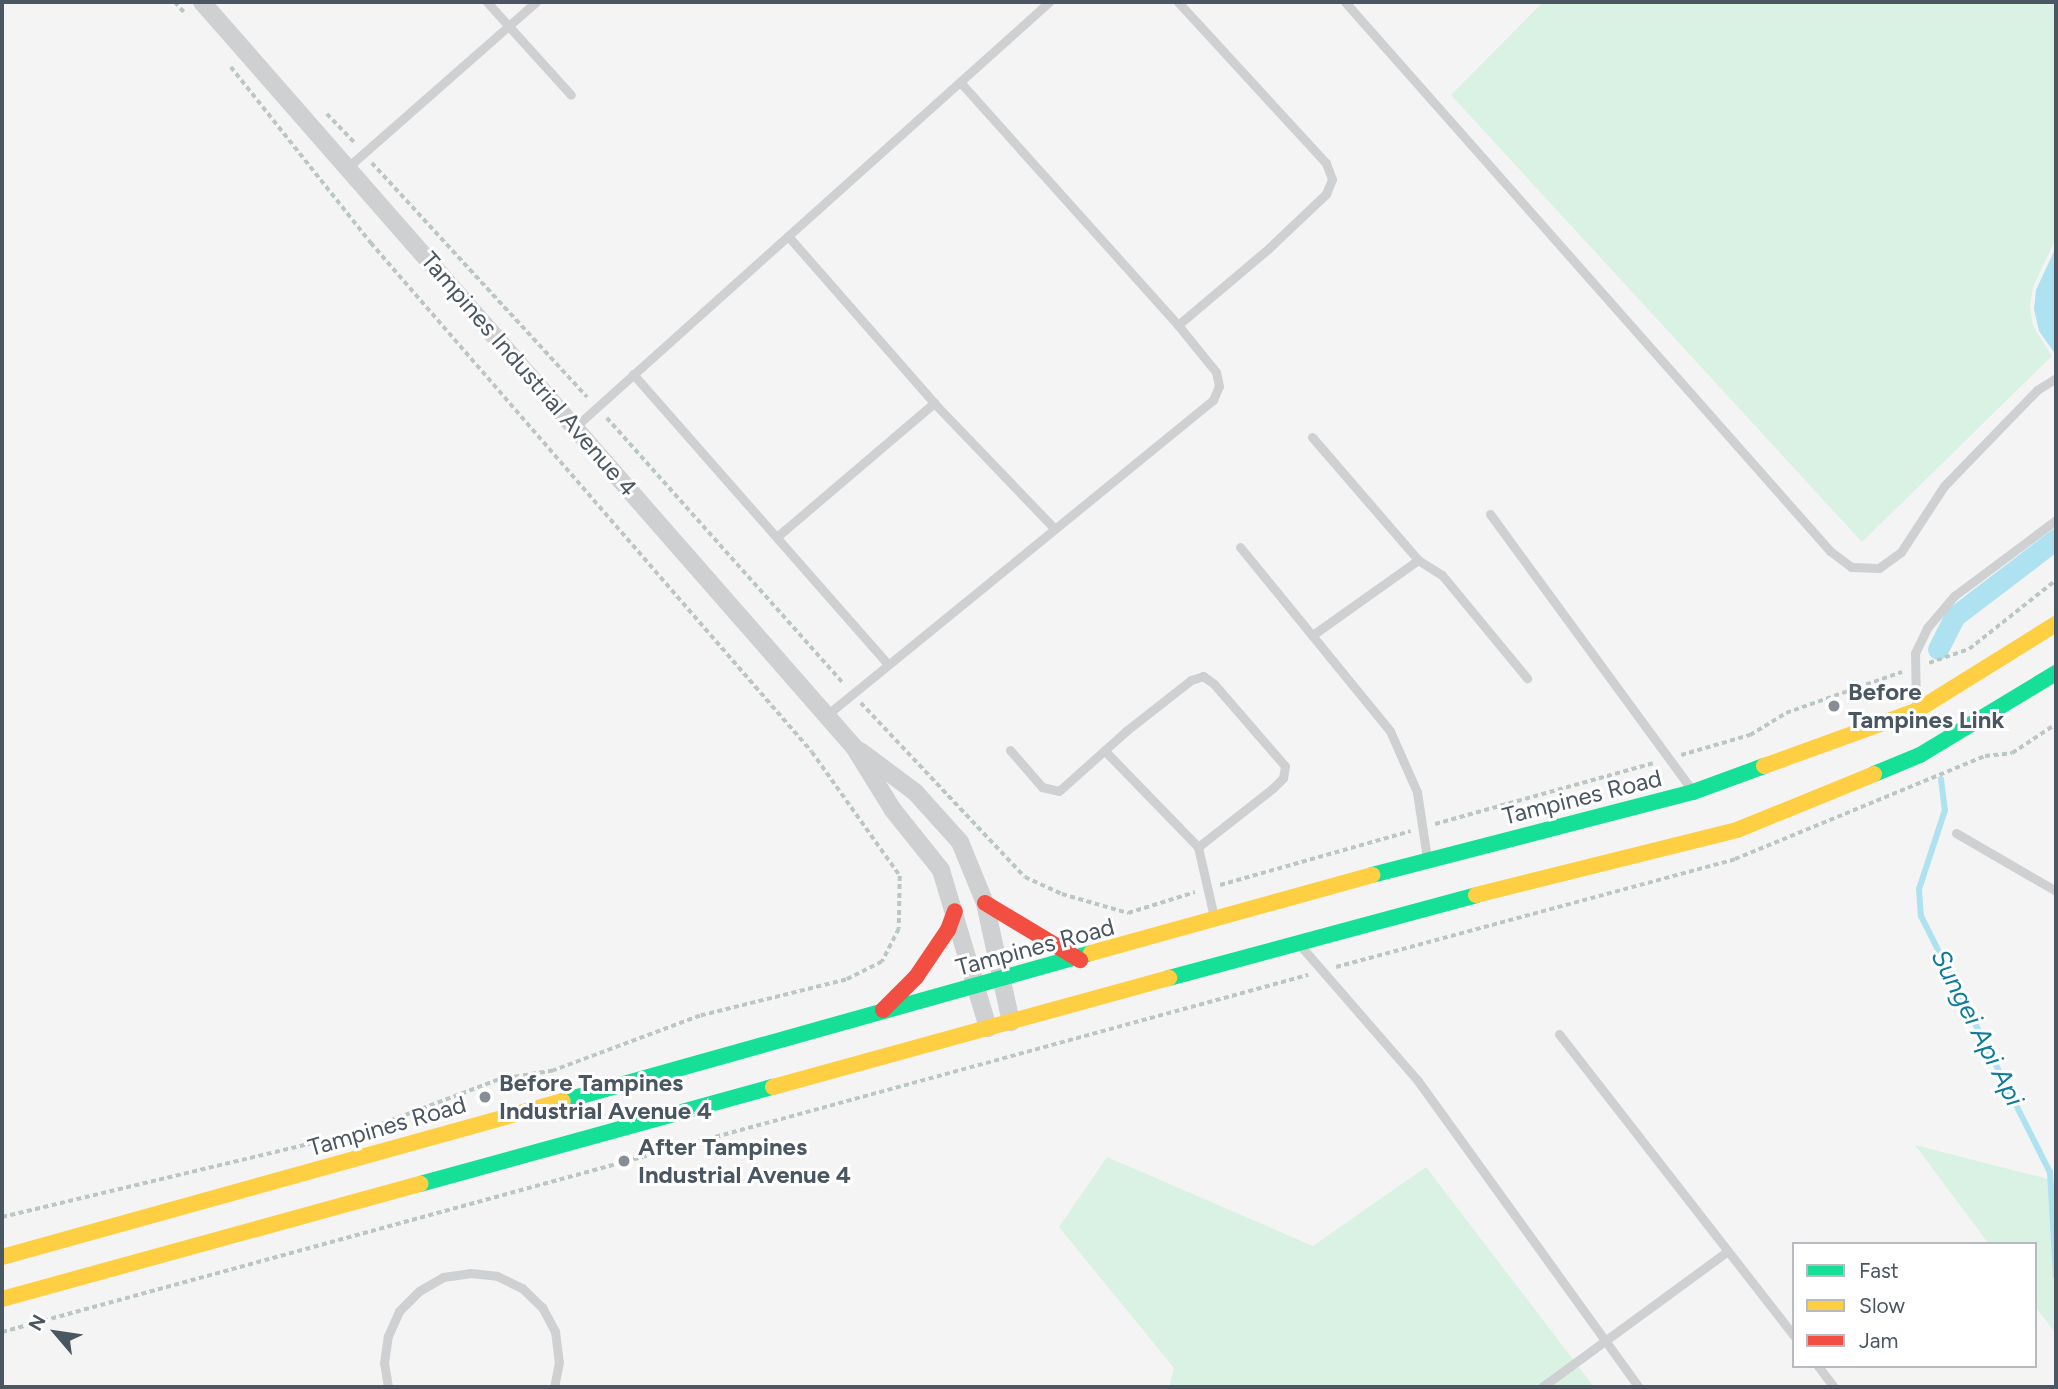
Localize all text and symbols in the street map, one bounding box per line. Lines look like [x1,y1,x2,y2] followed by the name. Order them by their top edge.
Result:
[415,246,643,502] street label: Tampines Industrial Avenue 4
[1848,678,2004,734] place label: Before Tampines Link
[1826,698,1842,714] marker: Before Tampines Link
[1499,763,1665,831] street label: Tampines Road
[953,912,1117,982] street label: Tampines Road
[1924,944,2030,1112] water label: Sungei Api Api
[499,1069,712,1125] place label: Before Tampines Industrial Avenue 4
[477,1089,493,1105] marker: Before Tampines Industrial Avenue 4
[305,1090,469,1162] street label: Tampines Road
[638,1133,851,1189] place label: After Tampines Industrial Avenue 4
[616,1153,632,1169] marker: After Tampines Industrial Avenue 4
[1792,1242,2037,1368] legend
[1859,1258,1899,1283] text: Fast
[1859,1293,1905,1318] text: Slow
[21,1298,91,1368] north arrow
[24,1311,51,1335] text: N
[1859,1328,1898,1353] text: Jam

